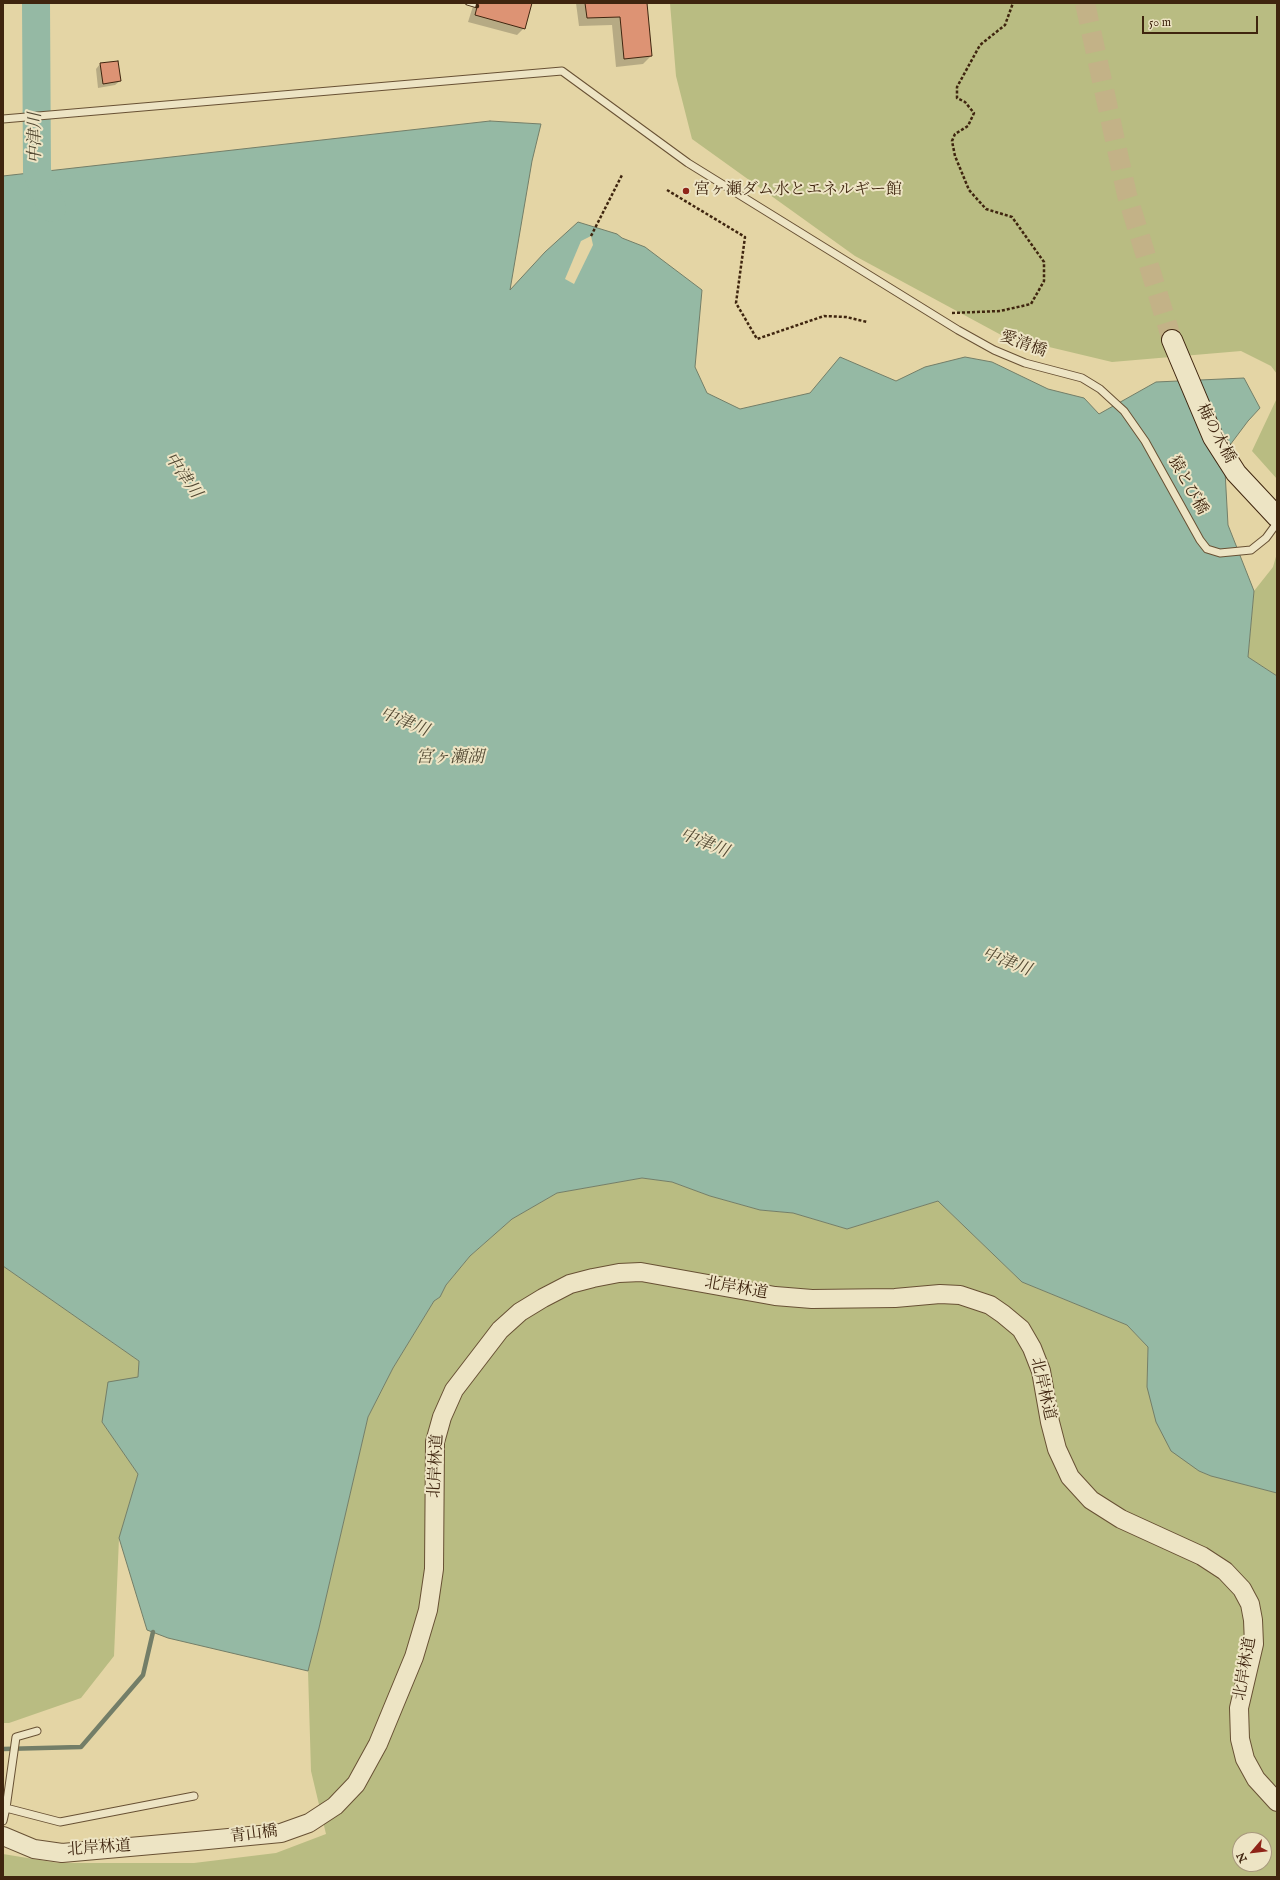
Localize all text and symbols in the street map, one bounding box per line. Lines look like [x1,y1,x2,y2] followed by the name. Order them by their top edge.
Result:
[1144,8,1260,34] scale bar
[1149,15,1171,30] text: 50 m
[27,113,47,163] water label: 中津川
[694,181,902,201] place label: 宮ヶ瀬ダム水とエネルギー館
[681,186,691,196] marker: 宮ヶ瀬ダム水とエネルギー館
[997,328,1049,362] street label: 愛清橋
[1192,401,1238,467] street label: 梅の木橋
[159,449,205,503] water label: 中津川
[1163,453,1211,519] street label: 猿とび橋
[377,704,431,742] water label: 中津川
[416,749,484,769] water label: 宮ヶ瀬湖
[677,825,731,863] water label: 中津川
[979,944,1033,982] water label: 中津川
[703,1274,769,1304] street label: 北岸林道
[1025,1356,1059,1422] street label: 北岸林道
[426,1434,448,1498] street label: 北岸林道
[1231,1636,1261,1702] street label: 北岸林道
[229,1823,279,1847] street label: 青山橋
[1232,1832,1272,1872] north arrow
[66,1837,132,1861] street label: 北岸林道
[1234,1850,1251,1865] text: N

